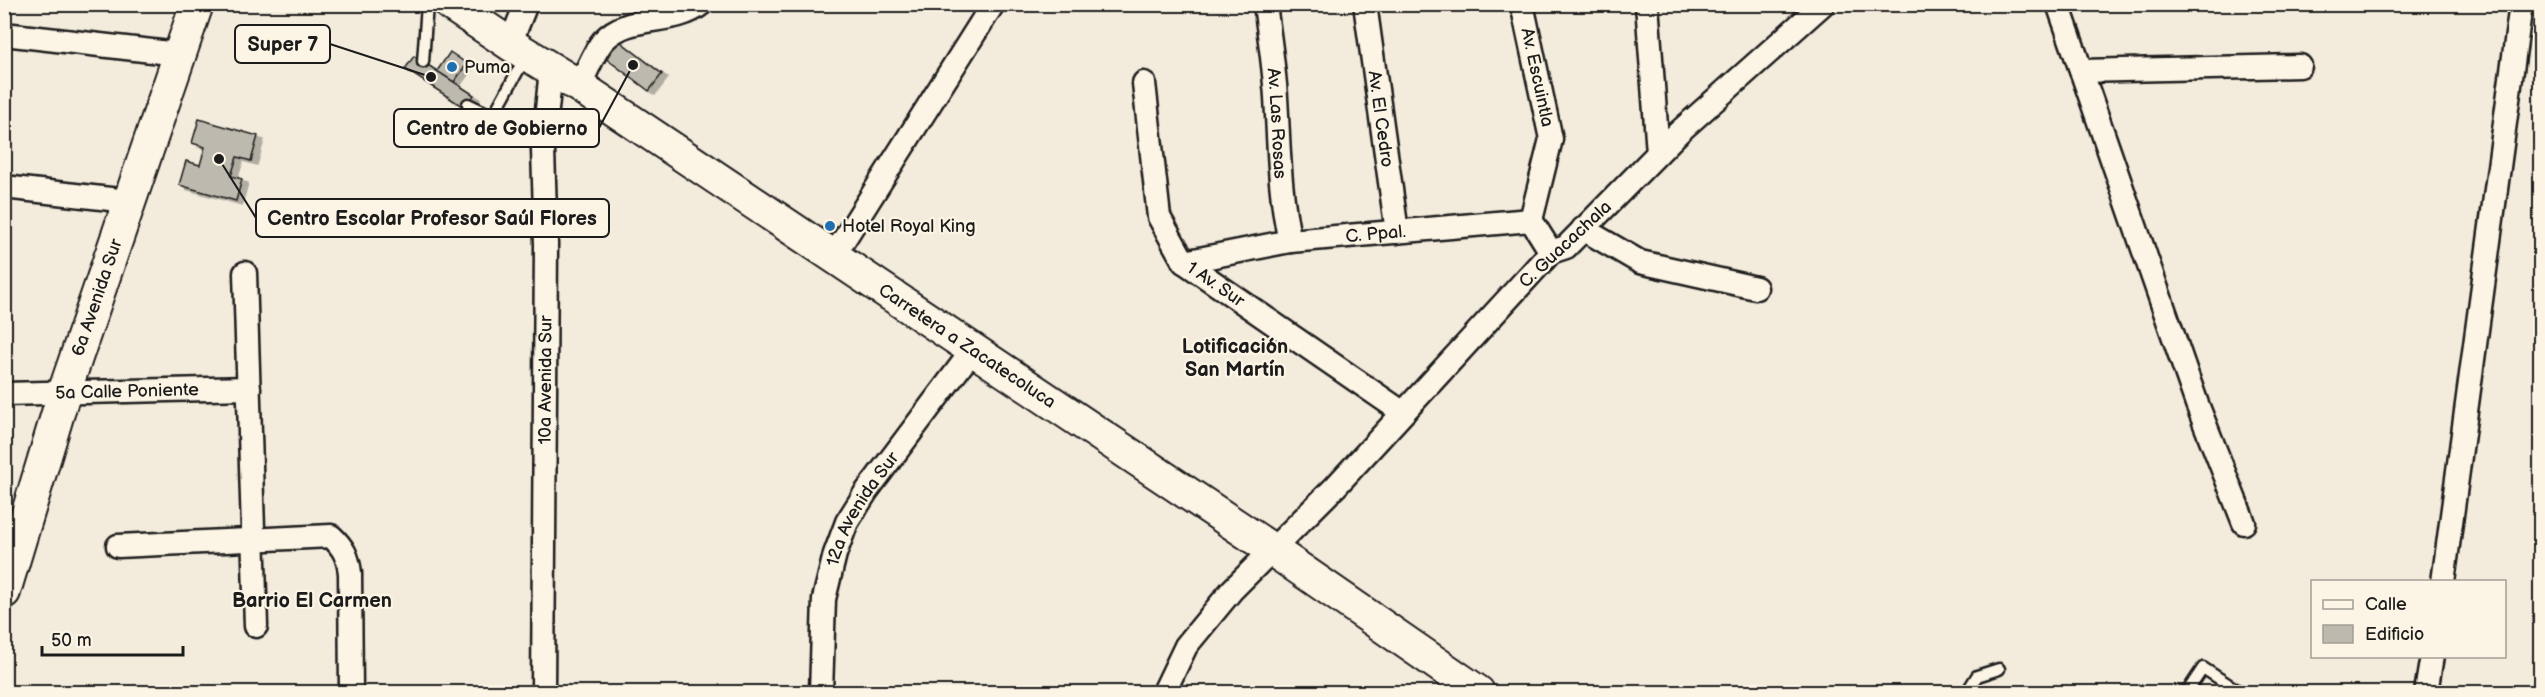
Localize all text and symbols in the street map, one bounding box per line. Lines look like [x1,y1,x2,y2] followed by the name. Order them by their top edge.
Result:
[235,25,330,63] callout: Super 7
[1516,26,1558,129] street label: Av. Escuintla
[248,33,318,57] text: Super 7
[464,57,510,78] place label: Puma
[445,60,459,74] marker: Puma
[1262,67,1291,180] street label: Av. Las Rosas
[1363,69,1398,169] street label: Av. El Cedro
[394,109,599,147] callout: Centro de Gobierno
[406,117,588,141] text: Centro de Gobierno
[1515,196,1616,292] street label: C. Guacachala
[256,199,609,237] callout: Centro Escolar Profesor Saúl Flores
[267,207,597,231] text: Centro Escolar Profesor Saúl Flores
[842,216,976,237] place label: Hotel Royal King
[823,219,837,233] marker: Hotel Royal King
[1345,221,1407,247] street label: C. Ppal.
[67,236,127,359] street label: 6a Avenida Sur
[1183,257,1249,312] street label: 1 Av. Sur
[874,279,1060,413] street label: Carretera a Zacatecoluca
[535,315,557,445] street label: 10a Avenida Sur
[1182,335,1288,382] district label: Lotificación San Martín
[55,379,199,404] street label: 5a Calle Poniente
[822,448,904,568] street label: 12a Avenida Sur
[2311,580,2506,658] legend
[232,589,392,613] district label: Barrio El Carmen
[2365,594,2407,615] text: Calle
[42,619,183,657] scale bar
[2365,624,2424,645] text: Edificio
[51,630,92,651] text: 50 m

